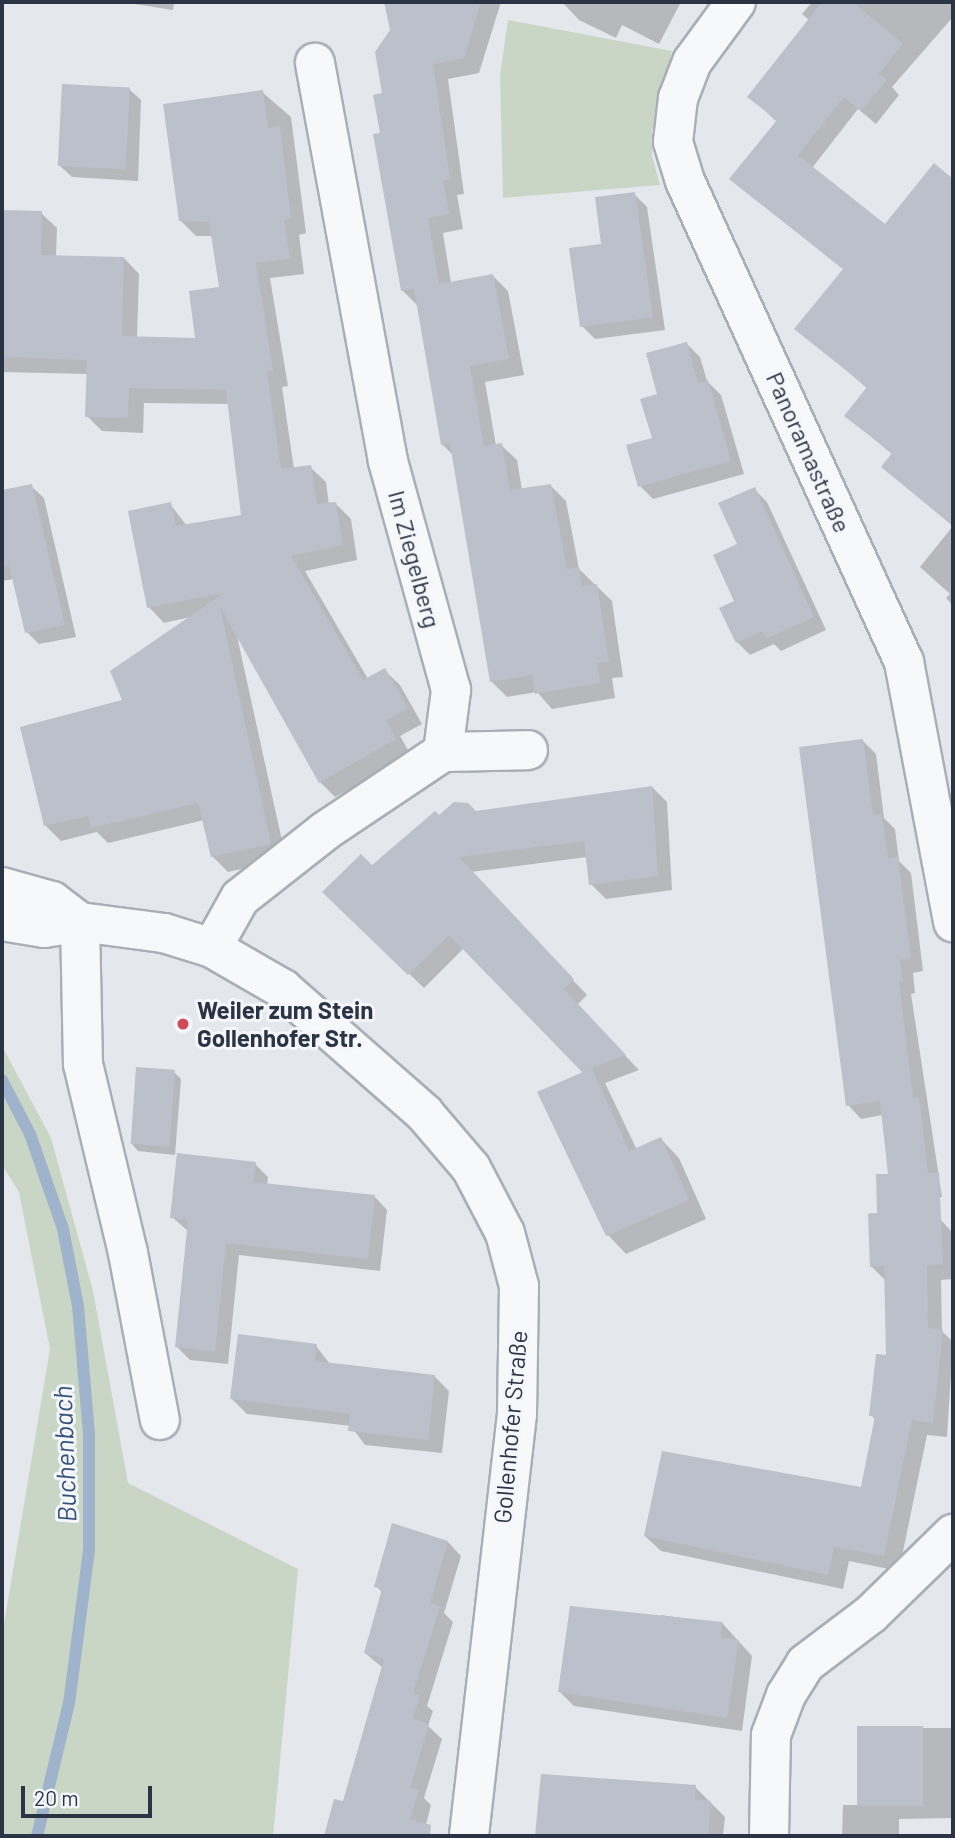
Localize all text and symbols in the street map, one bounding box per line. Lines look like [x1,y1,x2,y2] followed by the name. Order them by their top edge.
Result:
[761,367,857,537] street label: Panoramastraße
[383,487,447,631] street label: Im Ziegelberg
[197,996,373,1052] place label: Weiler zum Stein Gollenhofer Str.
[175,1016,191,1032] marker: Weiler zum Stein Gollenhofer Str.
[487,1329,533,1525] street label: Gollenhofer Straße
[46,1385,82,1523] water label: Buchenbach
[24,1772,156,1816] scale bar
[34,1785,79,1810] text: 20 m

